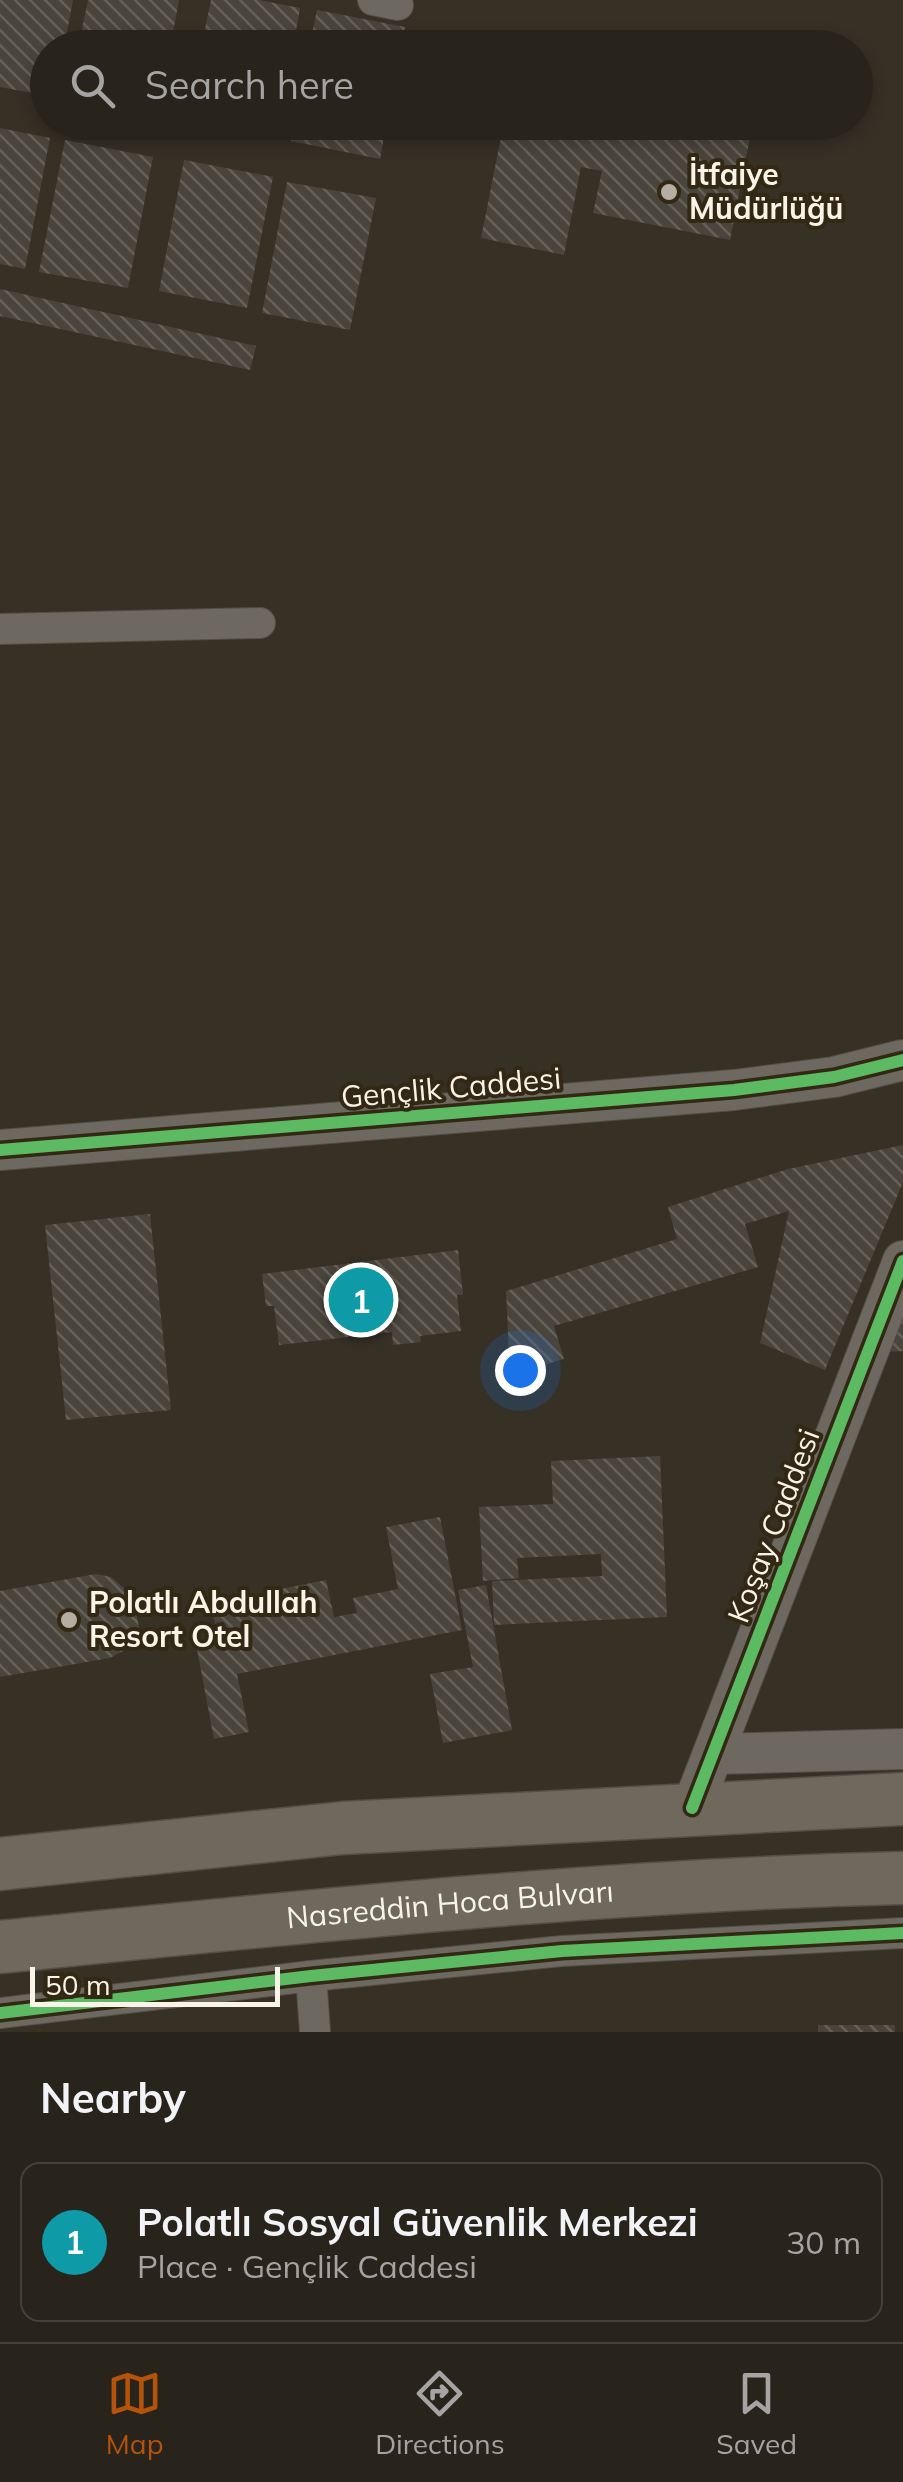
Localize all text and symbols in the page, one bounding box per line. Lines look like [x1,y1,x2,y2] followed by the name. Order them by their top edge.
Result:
[30,30,873,140] search box
[65,58,120,113] icon: search
[145,61,354,109] text: Search here
[689,155,844,227] place label: İtfaiye Müdürlüğü
[658,181,680,203] marker: İtfaiye Müdürlüğü
[339,1058,562,1116] street label: Gençlik Caddesi
[328,1262,394,1338] pin: 1
[495,1345,546,1396] your location
[719,1423,827,1628] street label: Koşay Caddesi
[89,1583,318,1655] place label: Polatlı Abdullah Resort Otel
[58,1609,80,1631] marker: Polatlı Abdullah Resort Otel
[285,1872,615,1937] street label: Nasreddin Hoca Bulvarı
[30,1962,280,2006] scale bar
[45,1967,111,2002] text: 50 m
[40,2071,186,2124] text: Nearby
[137,2198,698,2246] text: Polatlı Sosyal Güvenlik Merkezi
[65,2222,84,2262] text: 1
[786,2222,861,2262] text: 30 m
[137,2246,477,2286] text: Place · Gençlik Caddesi
[106,2366,163,2461] tab: Map
[375,2366,505,2461] tab: Directions
[716,2366,797,2461] tab: Saved

